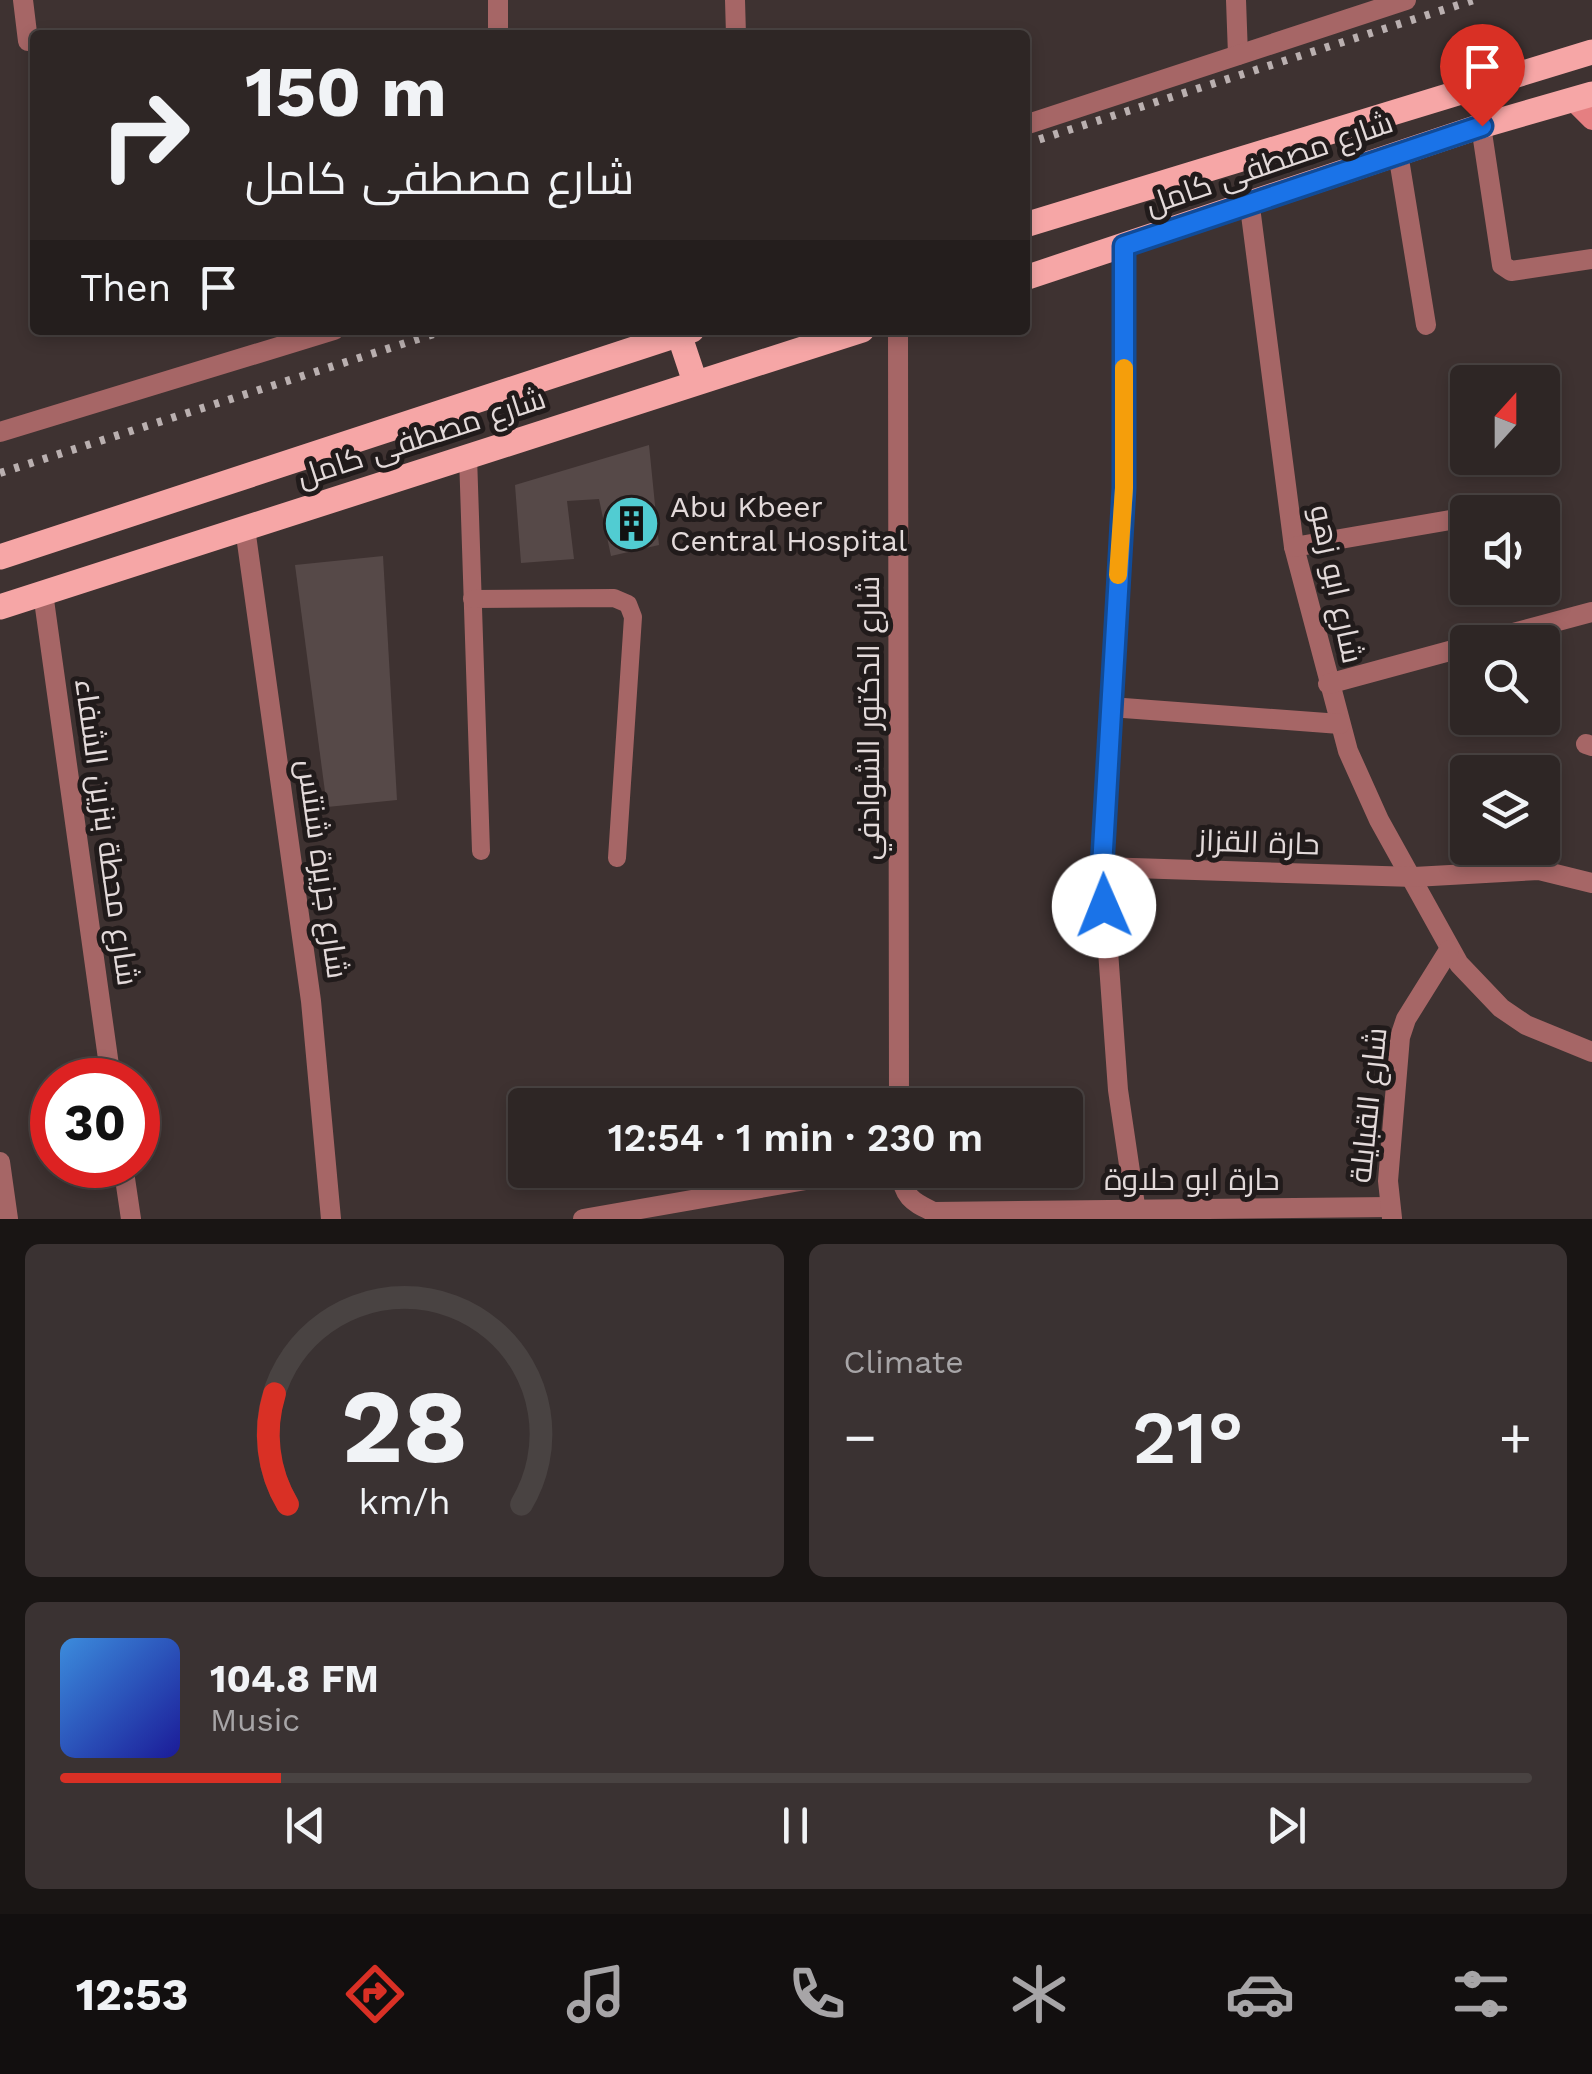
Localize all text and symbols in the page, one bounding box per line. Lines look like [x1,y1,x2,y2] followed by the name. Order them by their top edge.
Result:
[1440,24,1525,127] pin
[1455,39,1510,94] icon: arrive
[245,51,447,133] text: 150 m
[80,70,210,200] icon: right
[1141,104,1398,225] street label: شارع مصطفى كامل
[245,152,634,205] text: شارع مصطفى كامل
[191,260,246,315] icon: arrive
[80,266,171,310] text: Then
[1450,365,1560,475] north arrow
[1450,365,1560,865] map controls
[292,380,551,497] street label: شارع مصطفى كامل
[670,489,907,558] place label: Abu Kbeer Central Hospital
[601,493,661,553] building icon: Abu Kbeer Central Hospital
[1450,495,1560,605] button: sound
[1300,502,1371,667] street label: شارع ابو زهو
[851,576,892,860] street label: شارع الدكتور الشوادفي
[1450,625,1560,735] button: search
[65,676,146,988] street label: شارع محطة بنزين الشفاء
[1450,755,1560,865] button: layers
[287,757,356,981] street label: شارع جزيرة شنتس
[1196,822,1320,862] street label: حارة القزاز
[1052,854,1156,958] position arrow
[1342,1026,1397,1185] street label: شارع القبايلة
[30,1058,160,1188] speed limit sign: 30
[608,1116,983,1160] text: 12:54 · 1 min · 230 m
[1104,1162,1280,1197] street label: حارة ابو حلاوة
[844,1343,964,1381] text: Climate
[341,1365,468,1487] text: 28
[1132,1393,1244,1481] text: 21°
[844,1405,877,1469] text: −
[1499,1405,1532,1469] text: +
[358,1481,450,1523] text: km/h
[210,1657,379,1701] text: 104.8 FM
[210,1701,300,1739] text: Music
[278,1798,333,1853] icon: previous
[768,1798,823,1853] icon: pause
[1259,1798,1314,1853] icon: next
[340,1959,410,2029] icon: directions
[561,1959,631,2029] icon: music
[782,1959,852,2029] icon: phone
[1004,1959,1074,2029] icon: climate
[1225,1959,1295,2029] icon: car
[1446,1959,1516,2029] icon: filters
[76,1968,188,2021] text: 12:53

